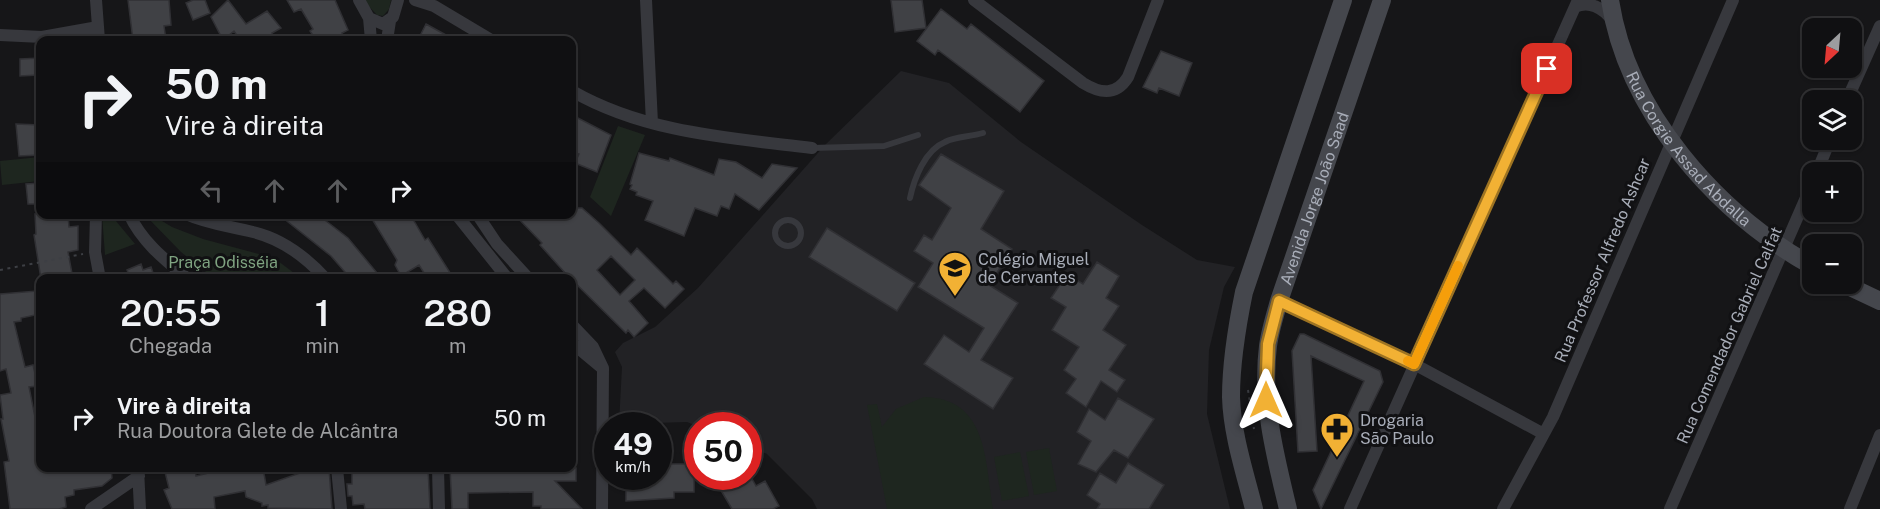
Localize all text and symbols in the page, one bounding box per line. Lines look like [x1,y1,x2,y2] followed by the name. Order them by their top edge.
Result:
[1802,18,1862,78] north arrow
[1802,18,1862,294] map controls
[1521,43,1572,94] pin
[1530,52,1563,85] icon: arrive
[165,59,268,108] text: 50 m
[66,60,144,138] icon: right
[1622,69,1755,231] street label: Rua Corgie Assad Abdalla
[1802,90,1862,150] button: layers
[165,109,324,141] text: Vire à direita
[1276,110,1353,288] street label: Avenida Jorge João Saad
[1551,155,1654,365] street label: Rua Professor Alfredo Ashcar
[1802,162,1862,222] button: +
[195,174,228,207] icon: left
[258,174,291,207] icon: ahead
[321,174,354,207] icon: ahead
[384,174,417,207] icon: right
[1673,224,1786,447] street label: Rua Comendador Gabriel Calfat
[1802,234,1862,294] button: −
[937,250,973,297] school or university icon: Colégio Miguel de Cervantes
[978,250,1089,287] place label: Colégio Miguel de Cervantes
[168,253,278,272] park label: Praça Odisséia
[120,292,221,334] text: 20:55
[315,292,330,334] text: 1
[423,292,492,334] text: 280
[129,334,212,358] text: Chegada
[305,334,339,358] text: min
[449,334,466,358] text: m
[1234,368,1298,432] position arrow
[117,393,251,419] text: Vire à direita
[66,402,99,435] icon: right
[494,405,546,431] text: 50 m
[1319,411,1355,458] pharmacy icon: Drogaria São Paulo
[1360,411,1434,448] place label: Drogaria São Paulo
[684,412,762,490] speed limit sign: 50
[117,419,398,443] text: Rua Doutora Glete de Alcântra
[613,426,653,462] text: 49
[615,458,651,475] text: km/h

